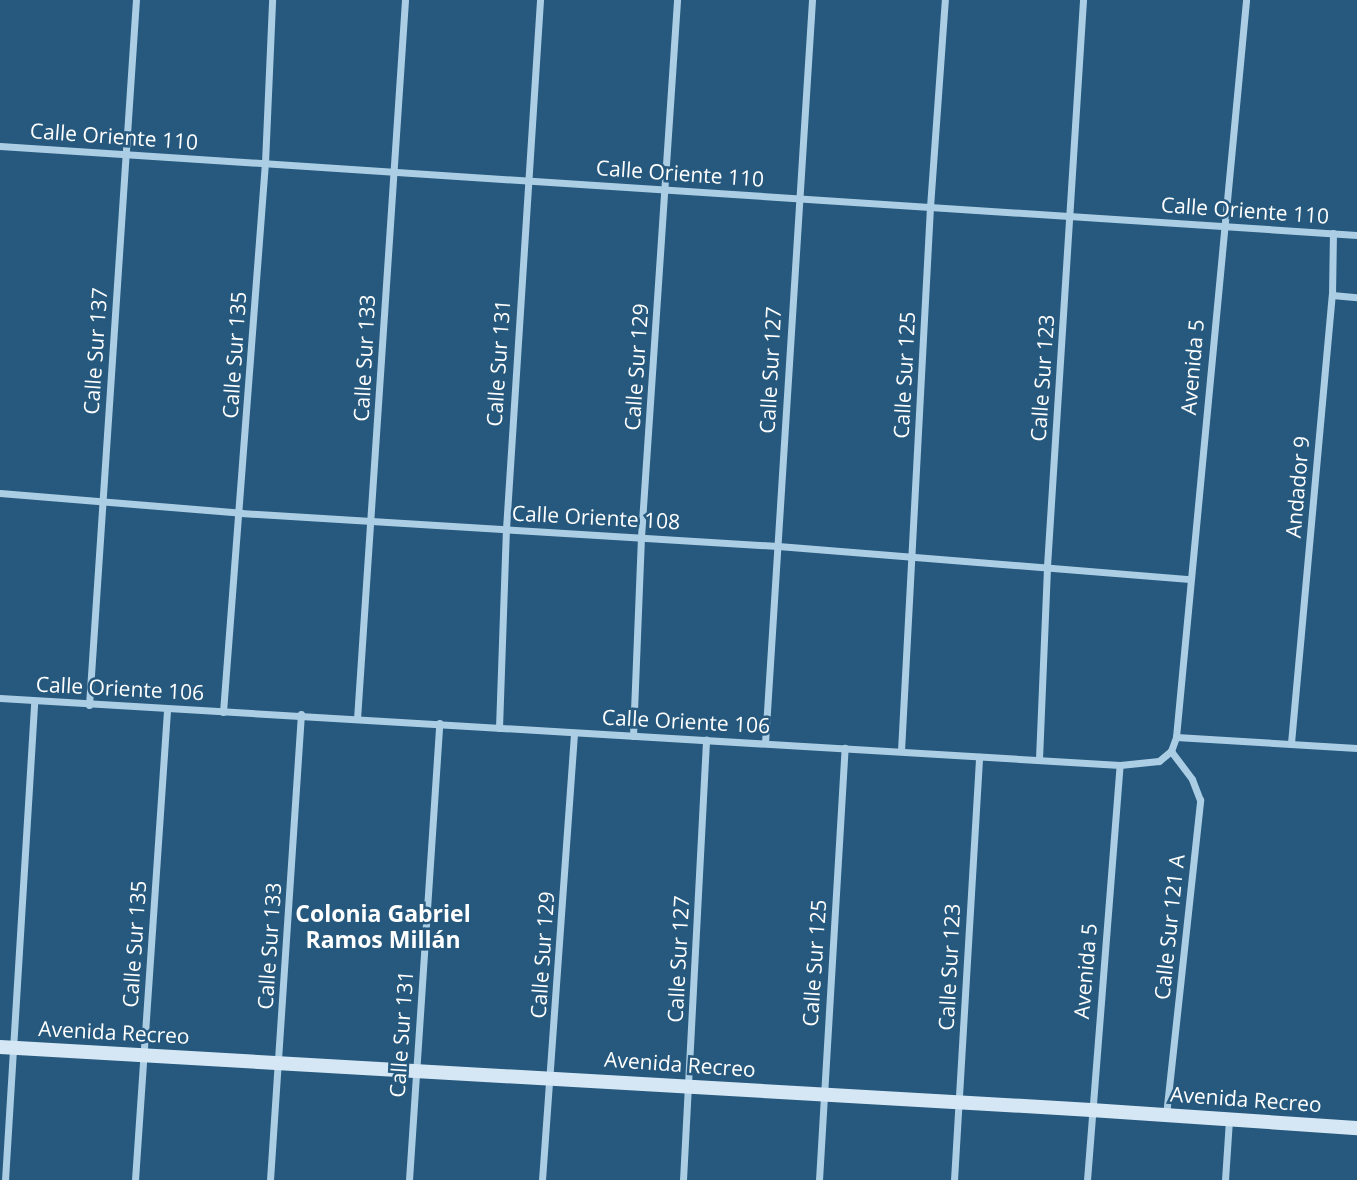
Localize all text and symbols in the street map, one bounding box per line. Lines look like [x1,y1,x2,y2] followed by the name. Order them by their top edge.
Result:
[29,118,199,154] street label: Calle Oriente 110
[595,155,765,191] street label: Calle Oriente 110
[1160,192,1330,228] street label: Calle Oriente 110
[78,287,112,415] street label: Calle Sur 137
[217,291,251,419] street label: Calle Sur 135
[348,294,380,422] street label: Calle Sur 133
[481,299,515,427] street label: Calle Sur 131
[619,303,653,431] street label: Calle Sur 129
[754,306,786,434] street label: Calle Sur 127
[888,311,920,439] street label: Calle Sur 125
[1025,314,1059,442] street label: Calle Sur 123
[1175,318,1209,416] street label: Avenida 5
[1280,435,1314,539] street label: Andador 9
[511,500,681,534] street label: Calle Oriente 108
[35,671,205,705] street label: Calle Oriente 106
[601,704,771,738] street label: Calle Oriente 106
[1149,853,1189,1001] street label: Calle Sur 121 A
[117,880,151,1008] street label: Calle Sur 135
[252,882,286,1010] street label: Calle Sur 133
[525,891,559,1019] street label: Calle Sur 129
[662,895,694,1023] street label: Calle Sur 127
[295,899,471,953] district label: Colonia Gabriel Ramos Millán
[797,899,831,1027] street label: Calle Sur 125
[933,903,965,1031] street label: Calle Sur 123
[1068,922,1102,1020] street label: Avenida 5
[384,970,418,1098] street label: Calle Sur 131
[38,1015,190,1049] street label: Avenida Recreo
[604,1046,756,1082] street label: Avenida Recreo
[1170,1081,1322,1117] street label: Avenida Recreo

